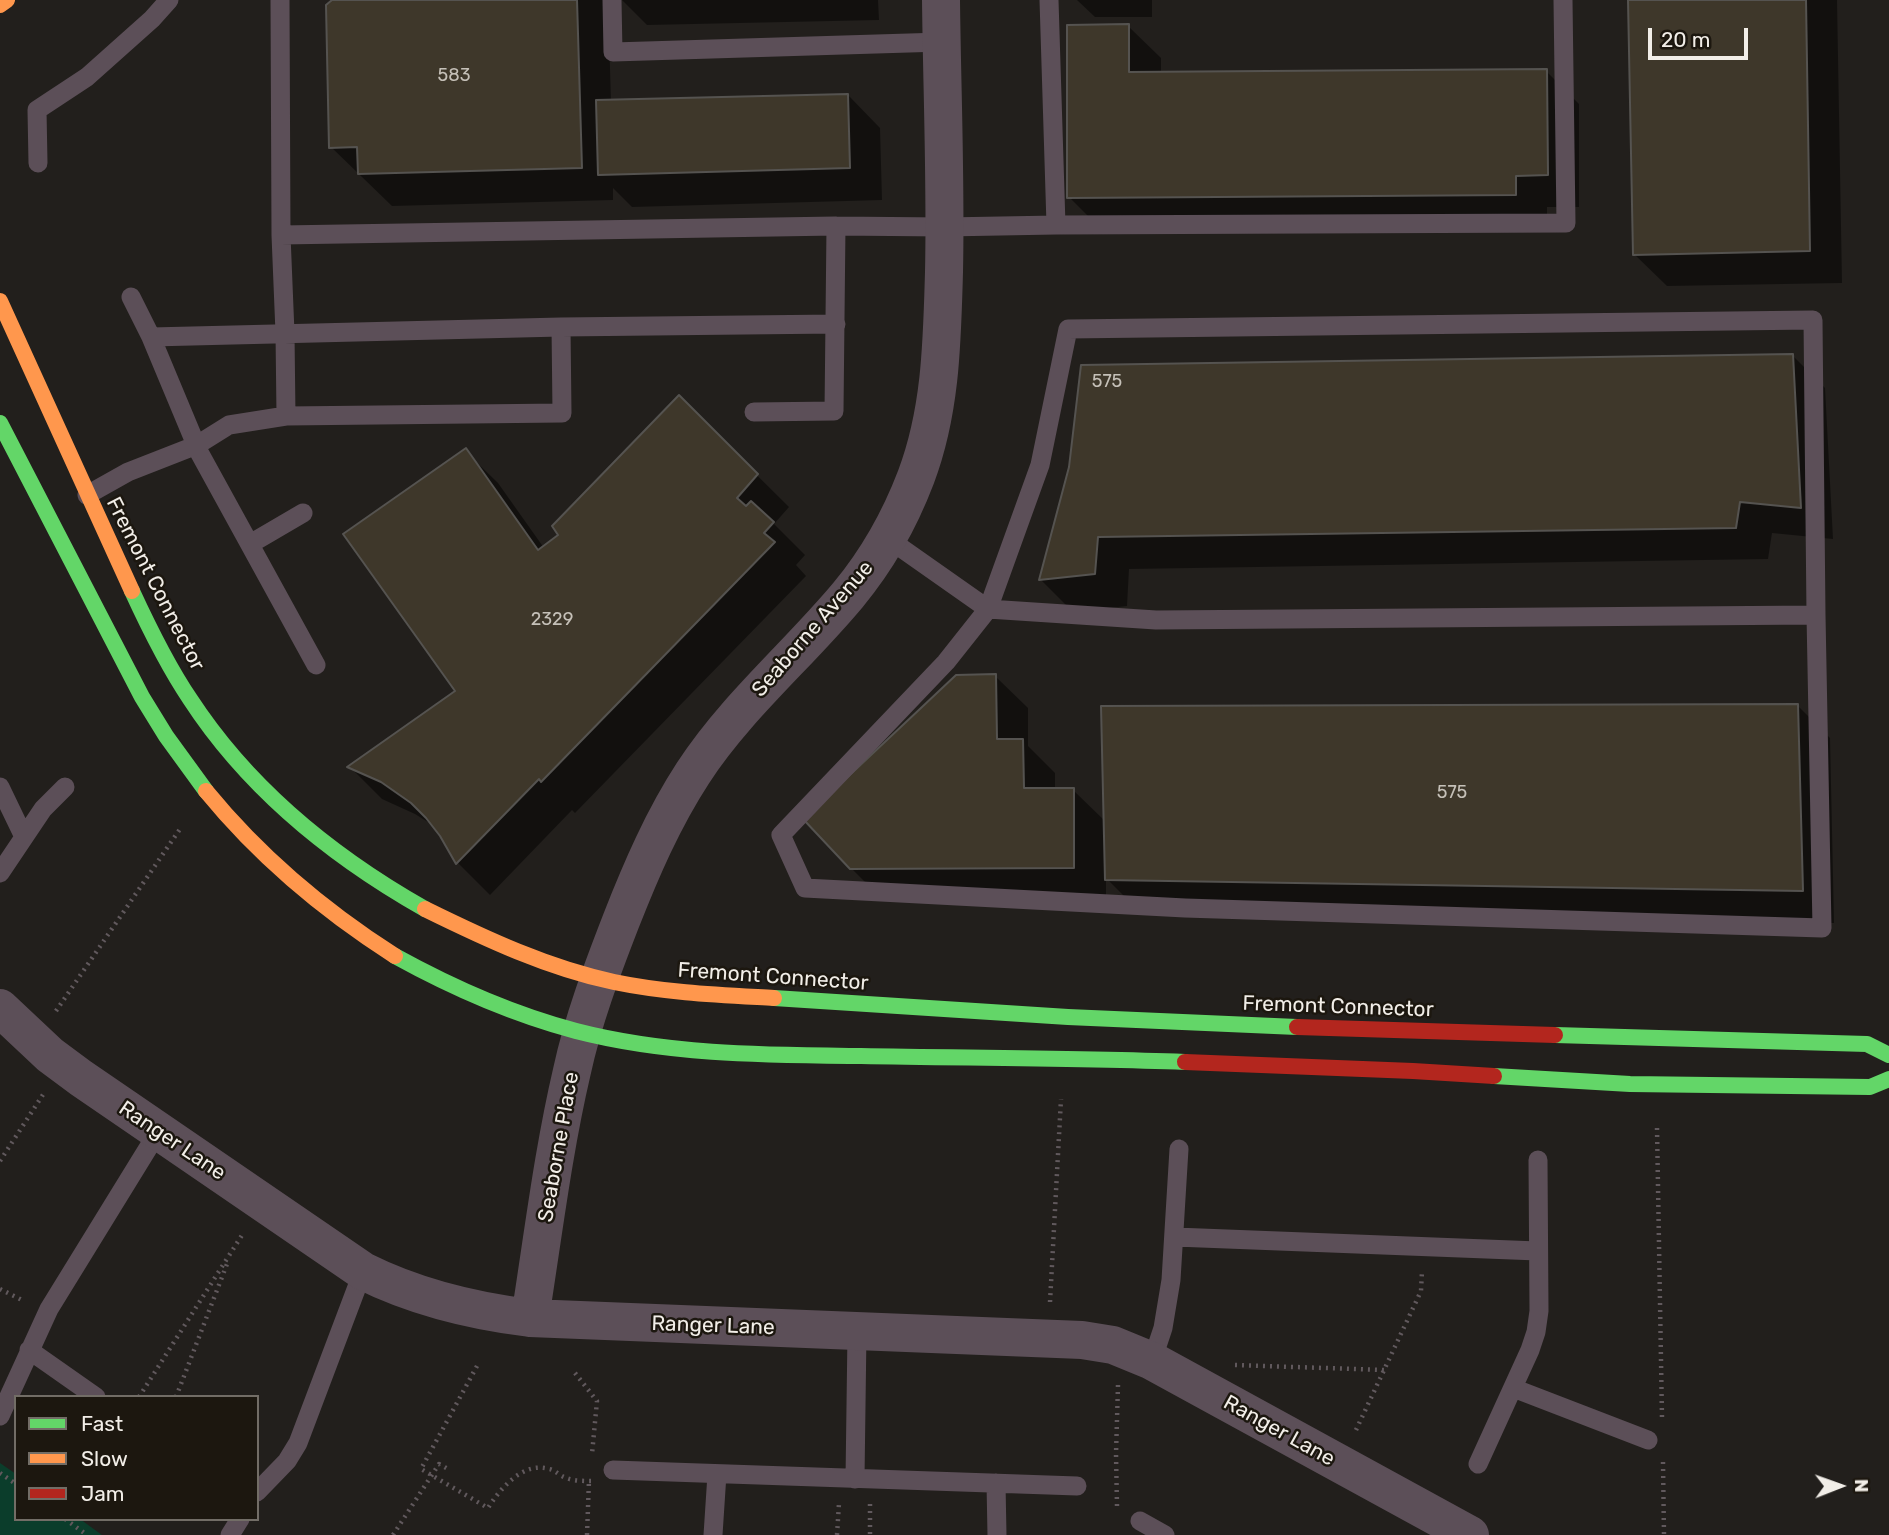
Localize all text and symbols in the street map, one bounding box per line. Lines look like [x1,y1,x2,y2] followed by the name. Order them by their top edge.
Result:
[1651,14,1751,58] scale bar
[1661,27,1710,52] text: 20 m
[438,65,470,87] house number: 583
[1092,371,1122,393] house number: 575
[100,493,210,675] street label: Fremont Connector
[747,556,879,702] street label: Seaborne Avenue
[531,609,573,631] house number: 2329
[1437,782,1467,804] house number: 575
[677,958,869,996] street label: Fremont Connector
[1242,991,1434,1023] street label: Fremont Connector
[533,1070,585,1224] street label: Seaborne Place
[114,1096,230,1186] street label: Ranger Lane
[651,1311,775,1341] street label: Ranger Lane
[1219,1390,1339,1472] street label: Ranger Lane
[14,1395,259,1521] legend
[81,1411,123,1436] text: Fast
[81,1446,128,1471] text: Slow
[1805,1451,1875,1521] north arrow
[1850,1479,1873,1493] text: N
[81,1481,125,1506] text: Jam

